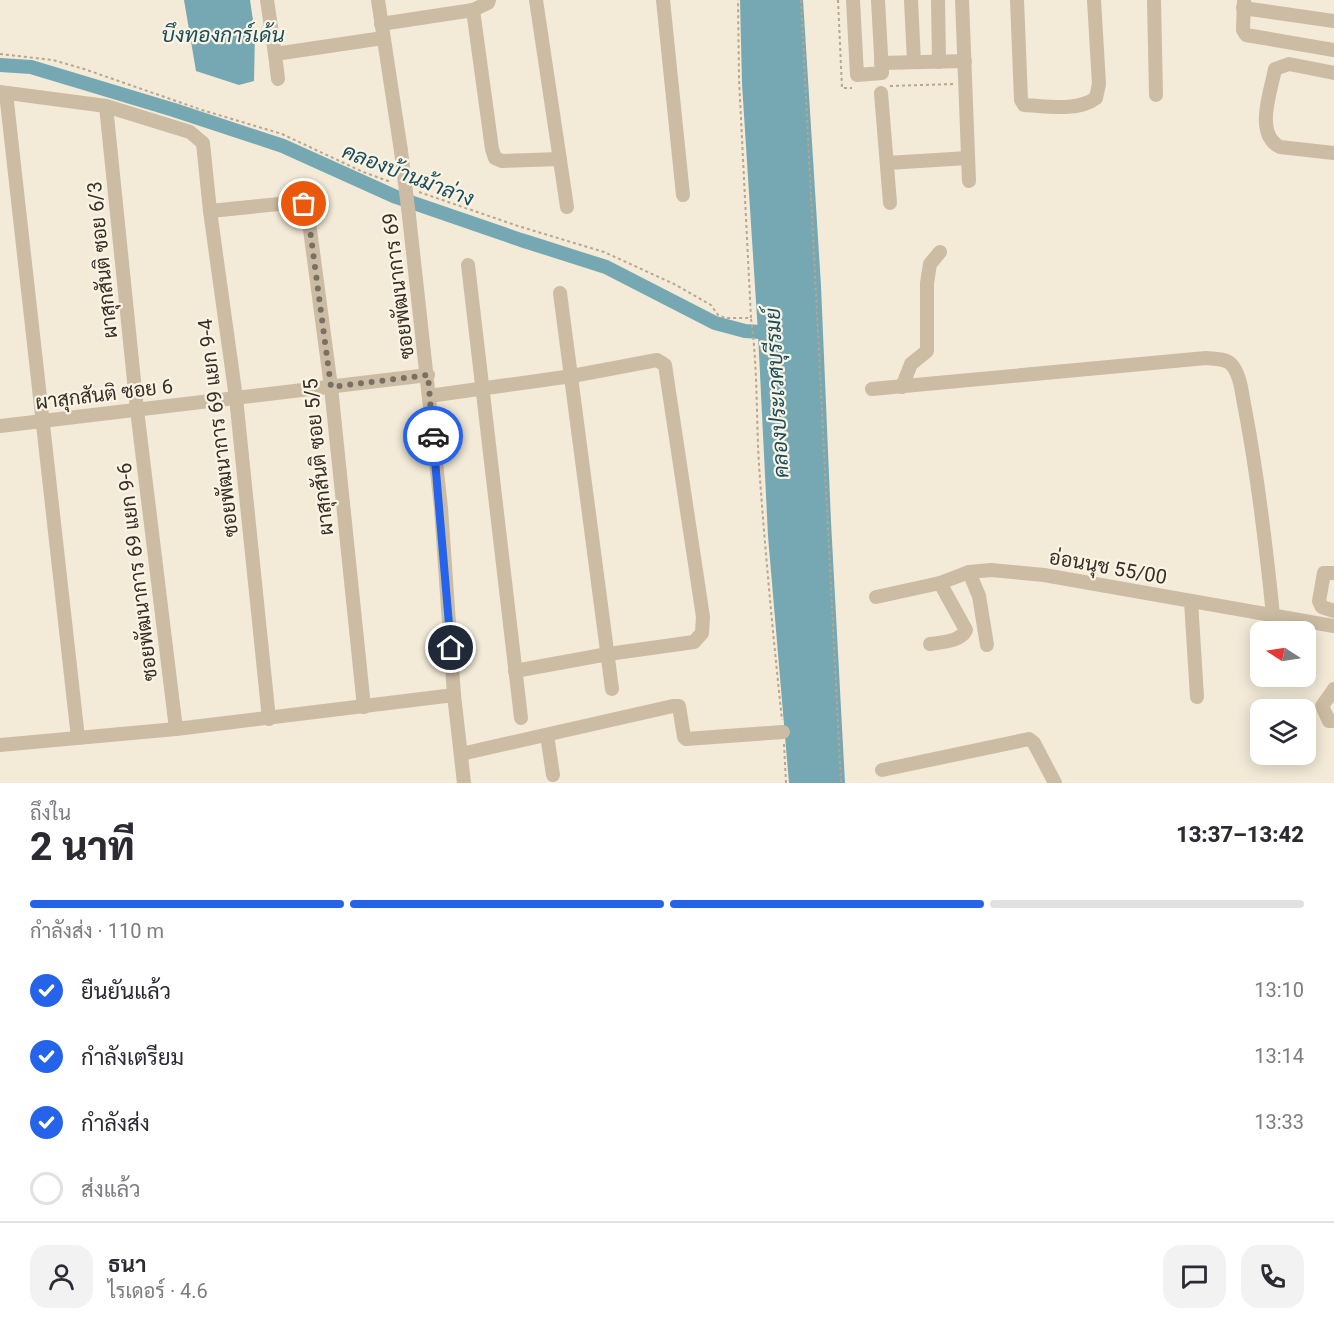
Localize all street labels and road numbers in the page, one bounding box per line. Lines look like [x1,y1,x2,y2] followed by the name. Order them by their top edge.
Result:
[82,180,124,340] street label: ผาสุกสันติ ซอย 6/3
[377,211,419,361] street label: ซอยพัฒนาการ 69
[193,317,243,539] street label: ซอยพัฒนาการ 69 แยก 9-4
[34,374,174,416] street label: ผาสุกสันติ ซอย 6
[298,377,340,537] street label: ผาสุกสันติ ซอย 5/5
[112,461,162,683] street label: ซอยพัฒนาการ 69 แยก 9-6
[1047,545,1169,591] street label: อ่อนนุช 55/00

